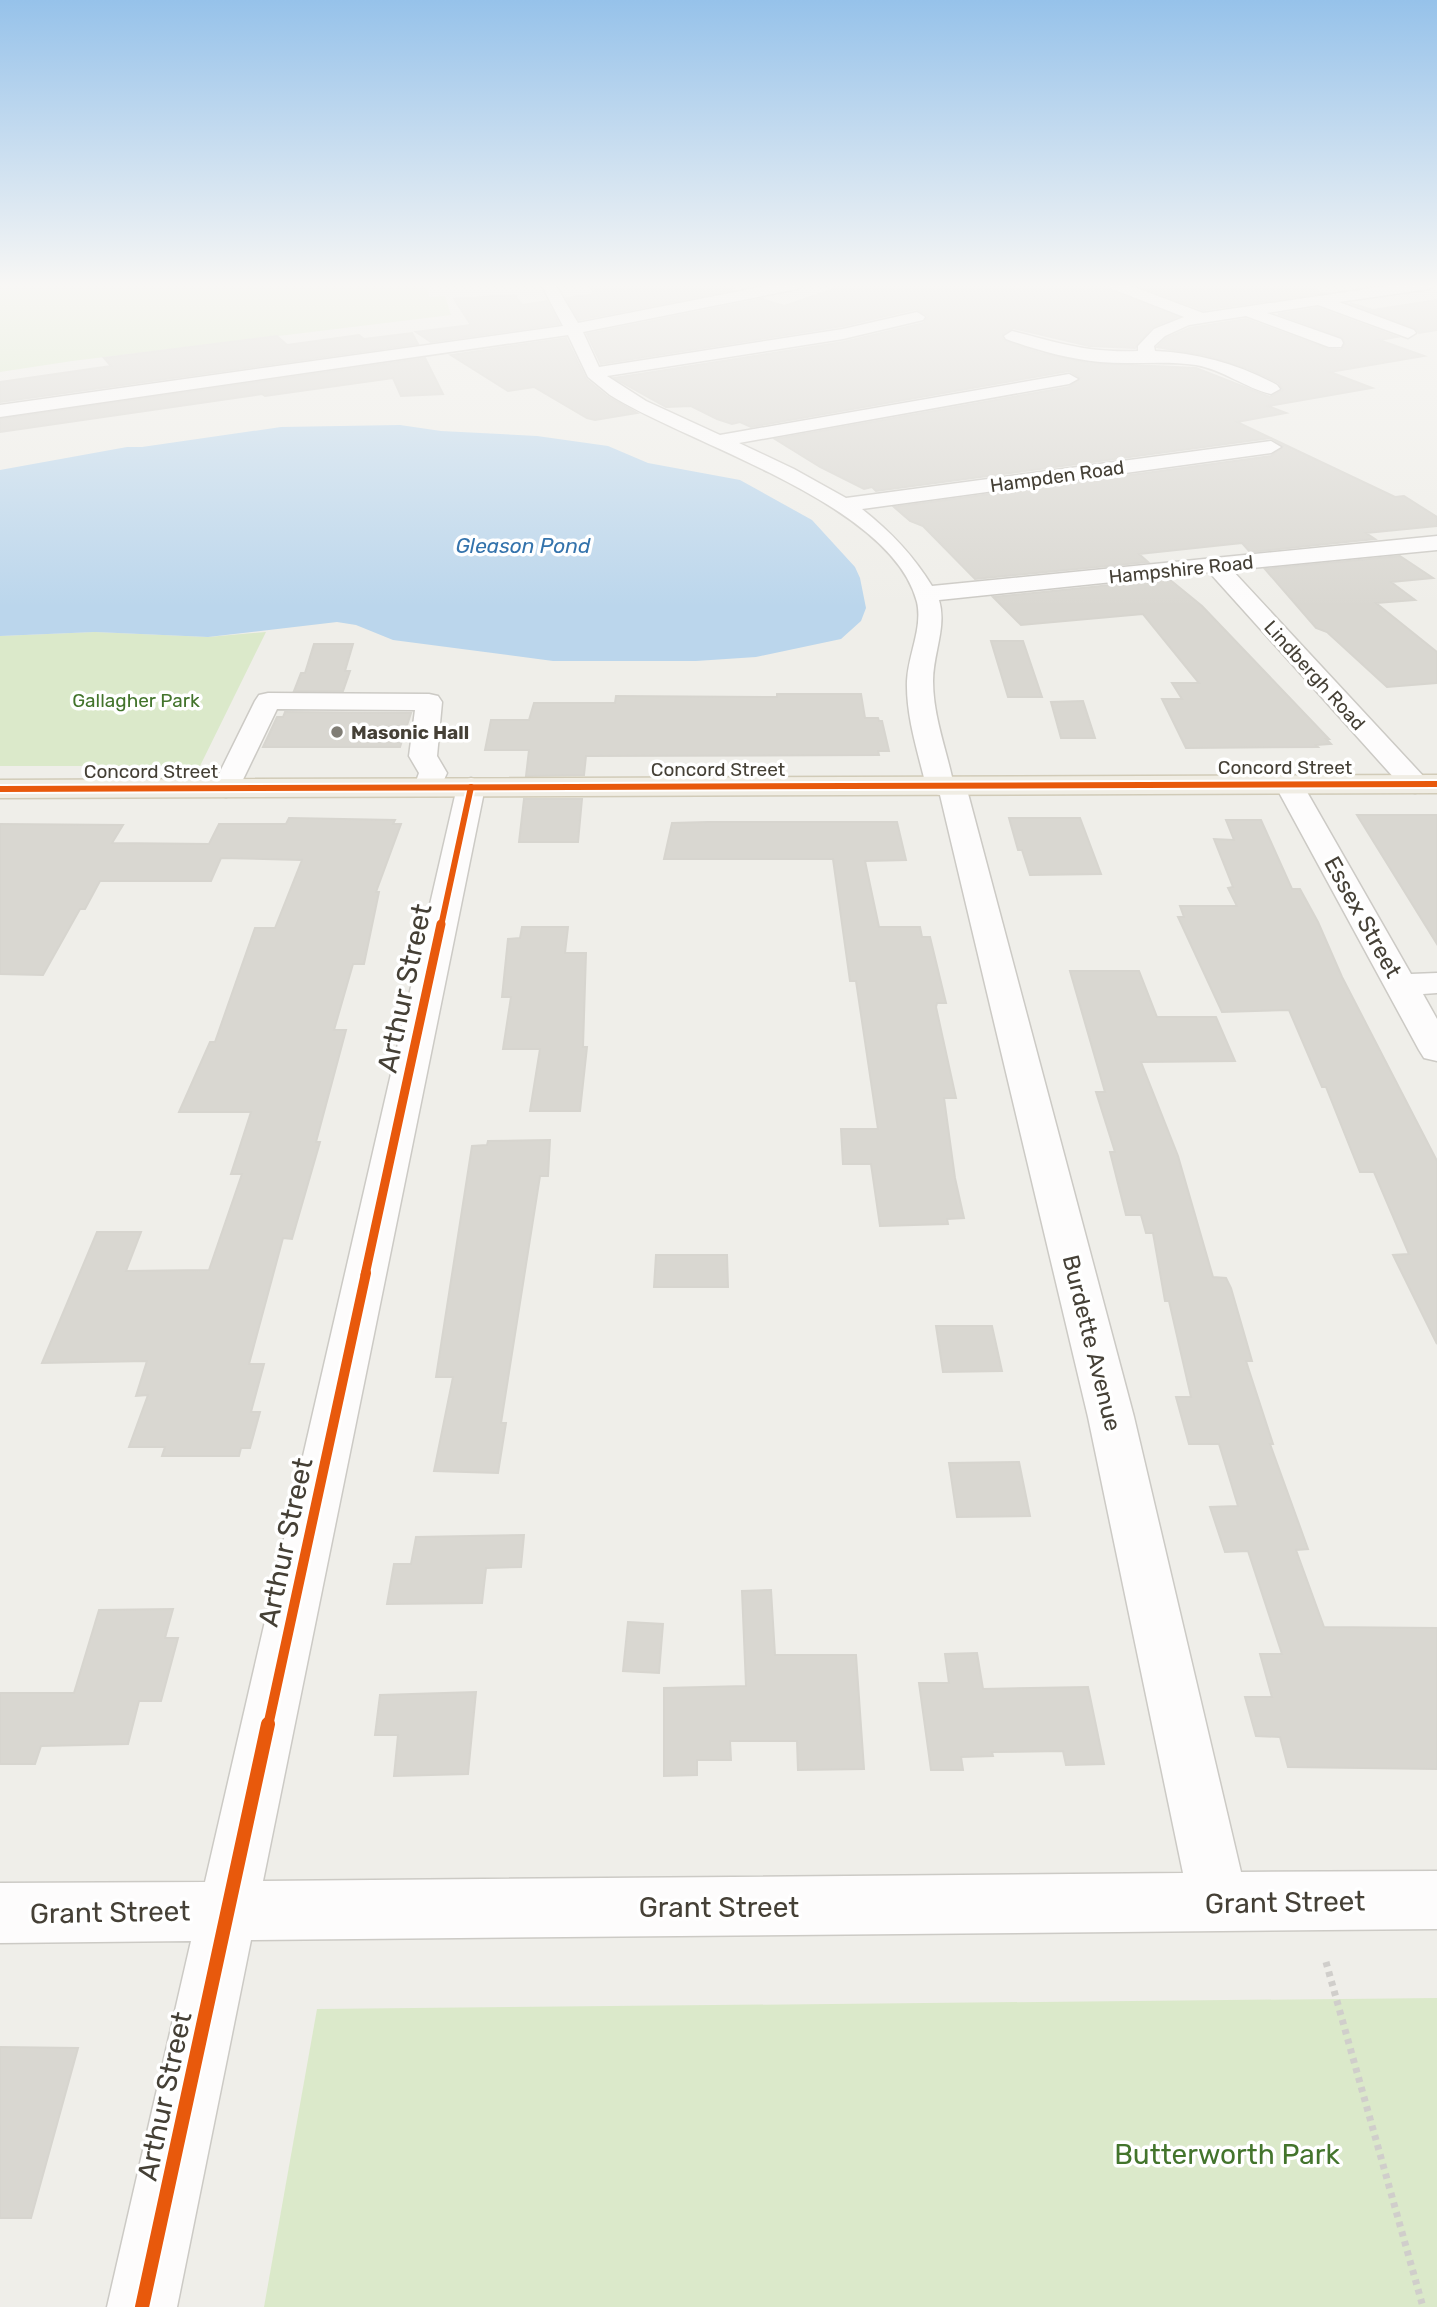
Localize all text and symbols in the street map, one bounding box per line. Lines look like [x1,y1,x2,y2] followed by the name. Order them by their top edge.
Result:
[988,456,1126,497] street label: Hampden Road
[456,533,591,558] water label: Gleason Pond
[1107,550,1255,589] street label: Hampshire Road
[1259,616,1370,735] street label: Lindbergh Road
[72,689,200,712] park label: Gallagher Park
[351,721,469,744] place label: Masonic Hall
[329,724,345,740] marker: Masonic Hall
[1218,756,1353,779] street label: Concord Street
[651,758,786,781] street label: Concord Street
[84,760,219,783] street label: Concord Street
[1318,851,1408,983] street label: Essex Street
[370,900,439,1076] street label: Arthur Street
[1057,1252,1127,1434] street label: Burdette Avenue
[251,1454,320,1630] street label: Arthur Street
[1204,1885,1366,1920] street label: Grant Street
[639,1891,799,1924] street label: Grant Street
[29,1895,191,1930] street label: Grant Street
[130,2008,199,2184] street label: Arthur Street
[1114,2138,1340,2171] park label: Butterworth Park

